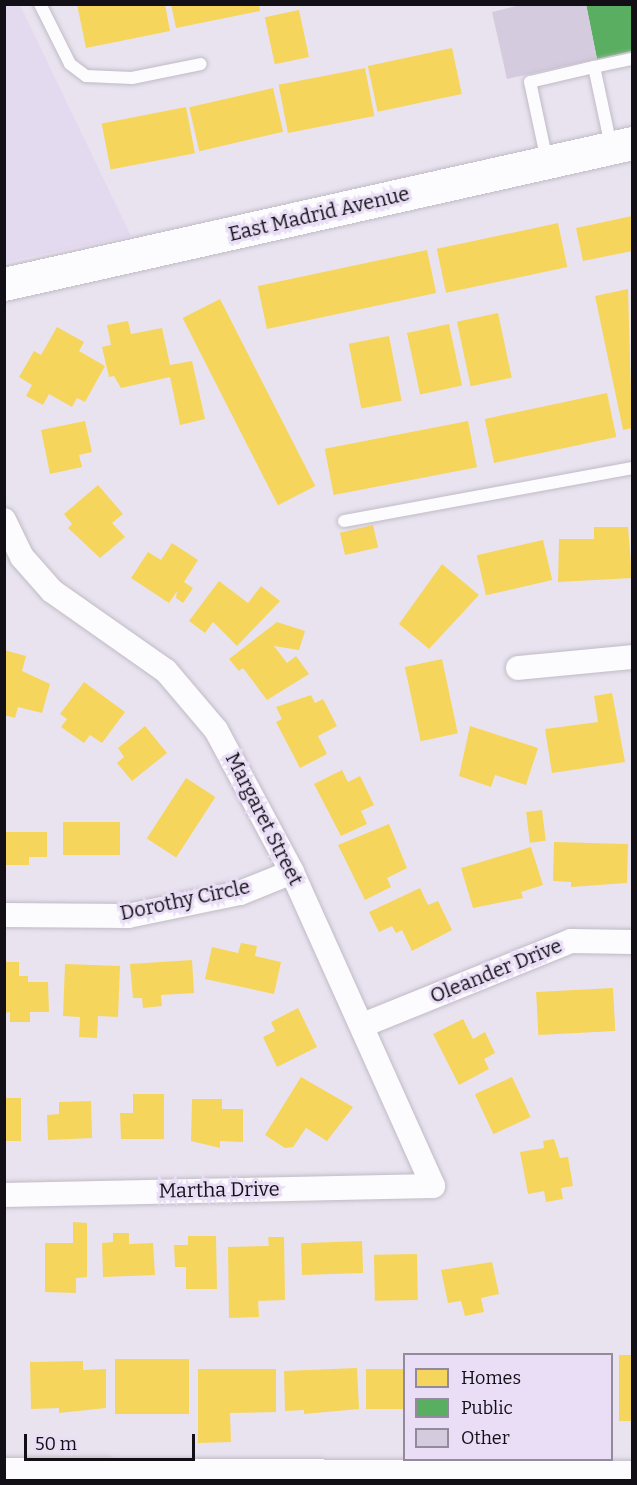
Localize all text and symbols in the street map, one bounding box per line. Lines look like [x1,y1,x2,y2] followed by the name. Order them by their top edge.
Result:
[226,182,412,246] street label: East Madrid Avenue
[220,749,308,889] street label: Margaret Street
[118,875,252,925] street label: Dorothy Circle
[427,934,565,1008] street label: Oleander Drive
[158,1177,280,1203] street label: Martha Drive
[403,1353,613,1461] legend
[461,1367,521,1389] text: Homes
[461,1397,513,1419] text: Public
[27,1422,198,1460] scale bar
[461,1427,510,1449] text: Other
[35,1433,77,1455] text: 50 m

